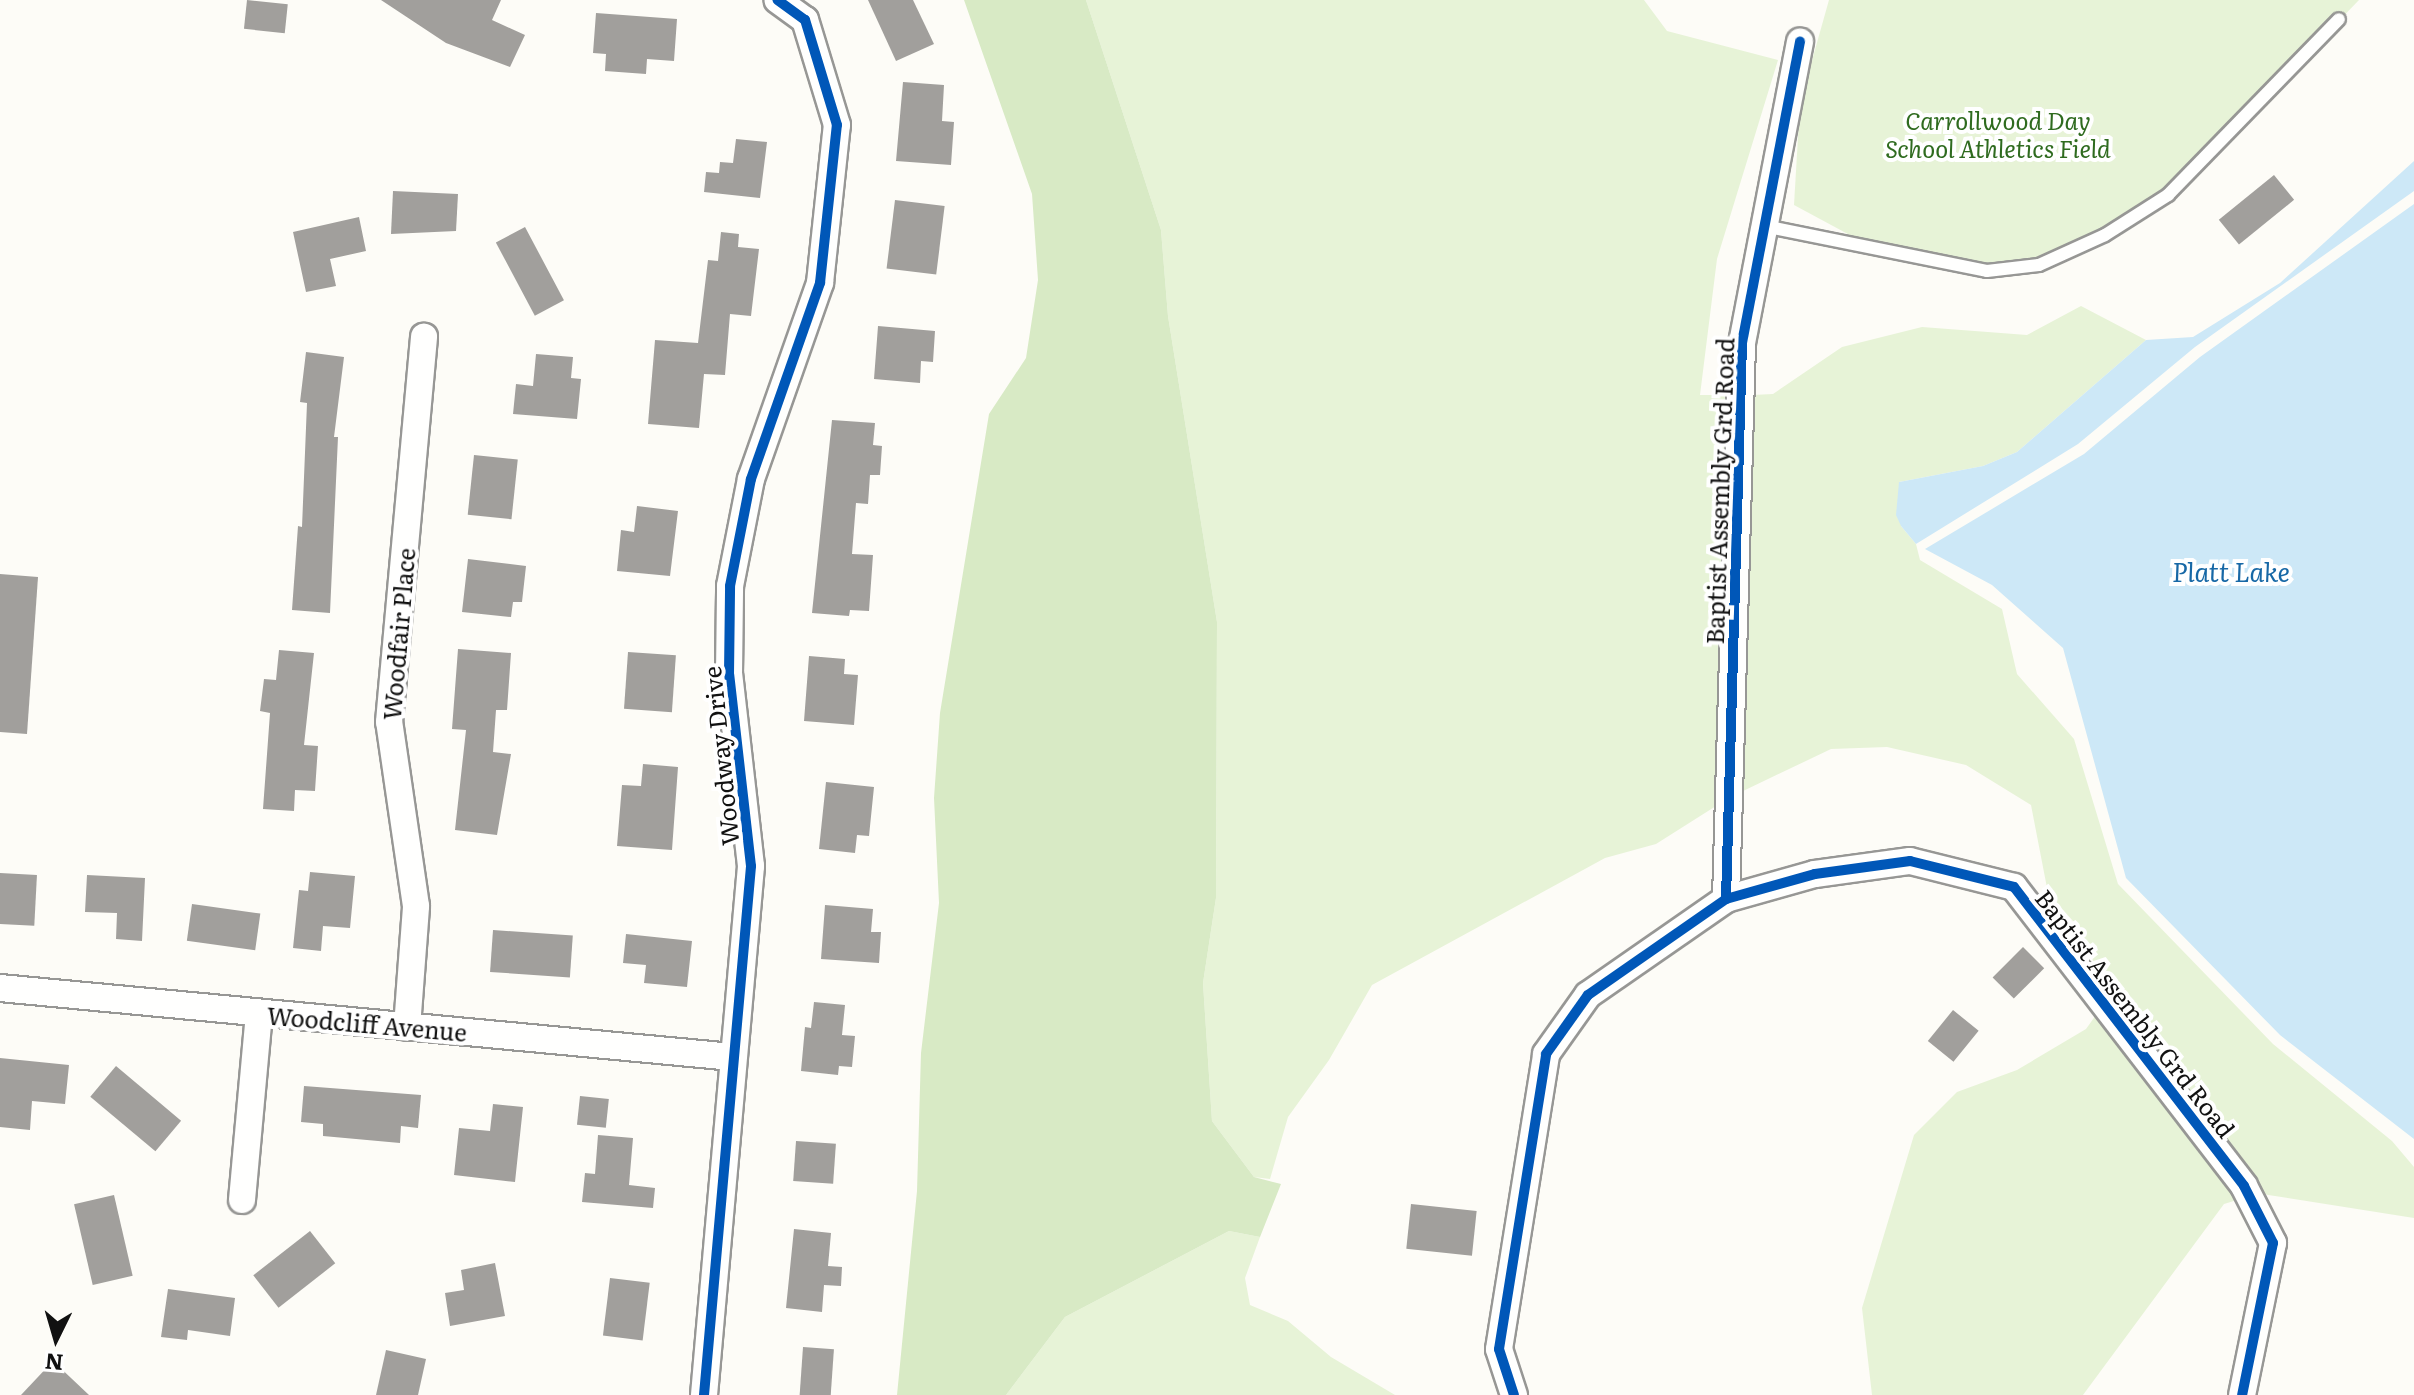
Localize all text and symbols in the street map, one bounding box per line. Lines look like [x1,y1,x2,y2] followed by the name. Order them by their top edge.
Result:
[1885,106,2111,162] park label: Carrollwood Day School Athletics Field
[1699,337,1739,645] street label: Baptist Assembly Grd Road
[376,547,420,721] street label: Woodfair Place
[2172,555,2290,587] water label: Platt Lake
[696,665,744,847] street label: Woodway Drive
[2030,883,2242,1143] street label: Baptist Assembly Grd Road
[266,1000,468,1046] street label: Woodcliff Avenue
[16,1299,96,1379] north arrow
[43,1346,65,1381] text: N

